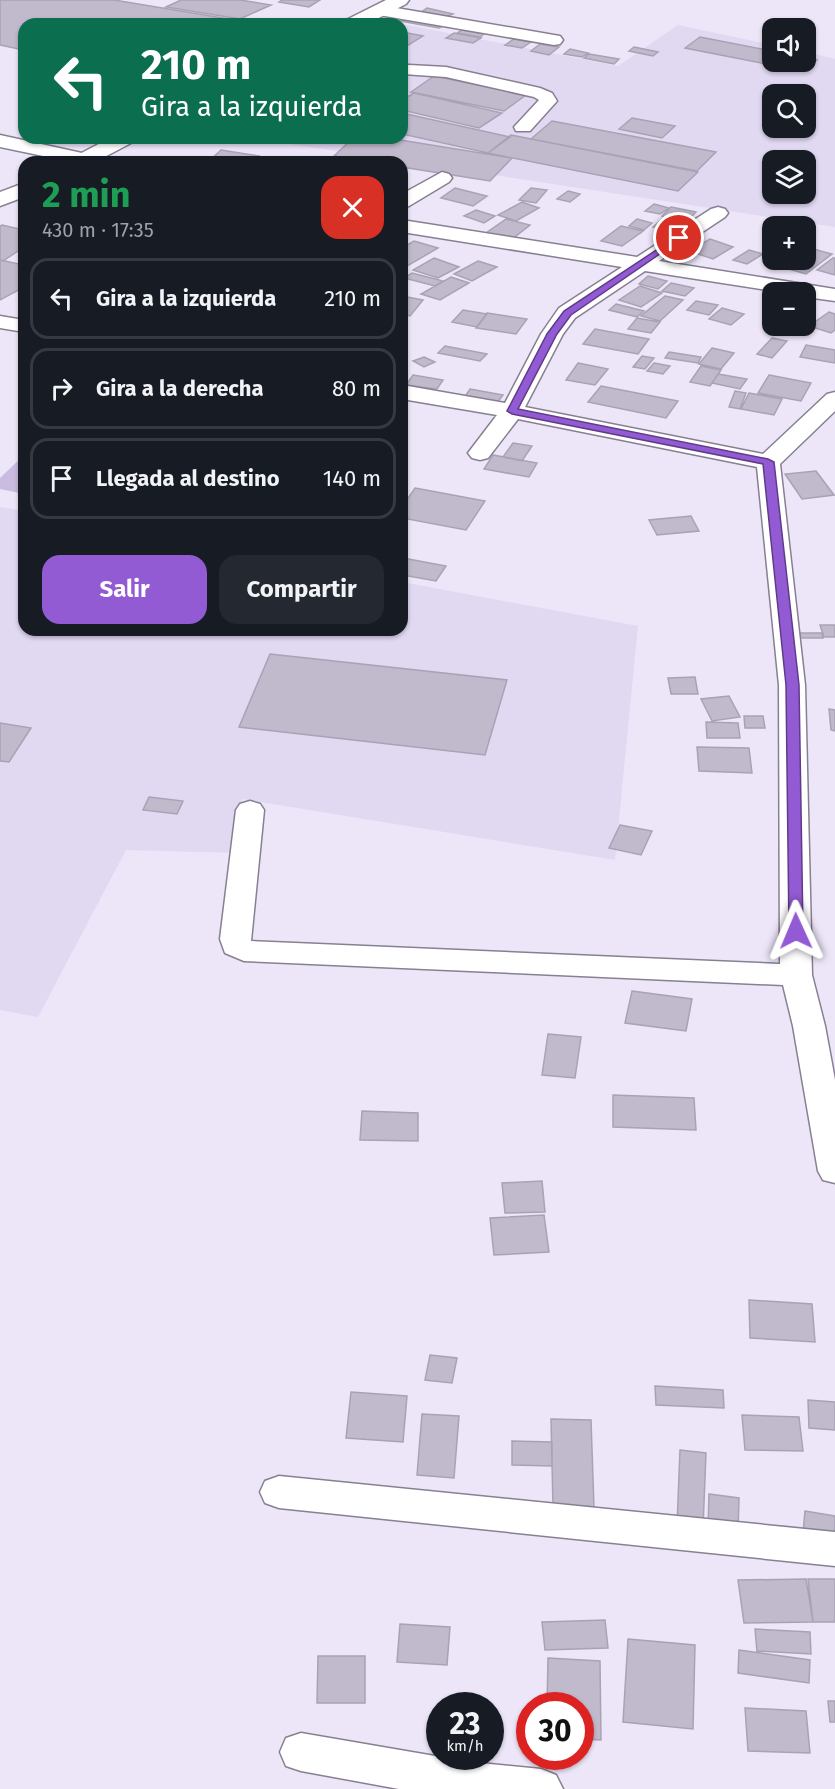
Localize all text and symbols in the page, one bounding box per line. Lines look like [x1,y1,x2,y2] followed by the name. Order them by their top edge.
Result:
[762,18,816,336] map controls
[762,18,816,72] button: sound
[141,40,251,90] text: 210 m
[42,42,120,120] icon: left
[762,84,816,138] button: search
[141,91,362,123] text: Gira a la izquierda
[762,150,816,204] button: layers
[42,173,131,217] text: 2 min
[321,176,384,239] button: close
[653,212,704,263] pin
[762,216,816,270] button: +
[42,218,154,242] text: 430 m · 17:35
[662,221,695,254] icon: arrive
[45,282,78,315] icon: left
[762,282,816,336] button: −
[96,285,276,312] text: Gira a la izquierda
[324,285,381,312] text: 210 m
[45,372,78,405] icon: right
[96,375,264,402] text: Gira a la derecha
[332,375,381,402] text: 80 m
[45,462,78,495] icon: arrive
[96,465,280,492] text: Llegada al destino
[323,465,381,492] text: 140 m
[42,555,207,624] button: Salir
[219,555,384,624] button: Compartir
[764,899,828,963] position arrow
[516,1692,594,1770] speed limit sign: 30
[450,1706,480,1742] text: 23
[446,1737,484,1755] text: km/h

